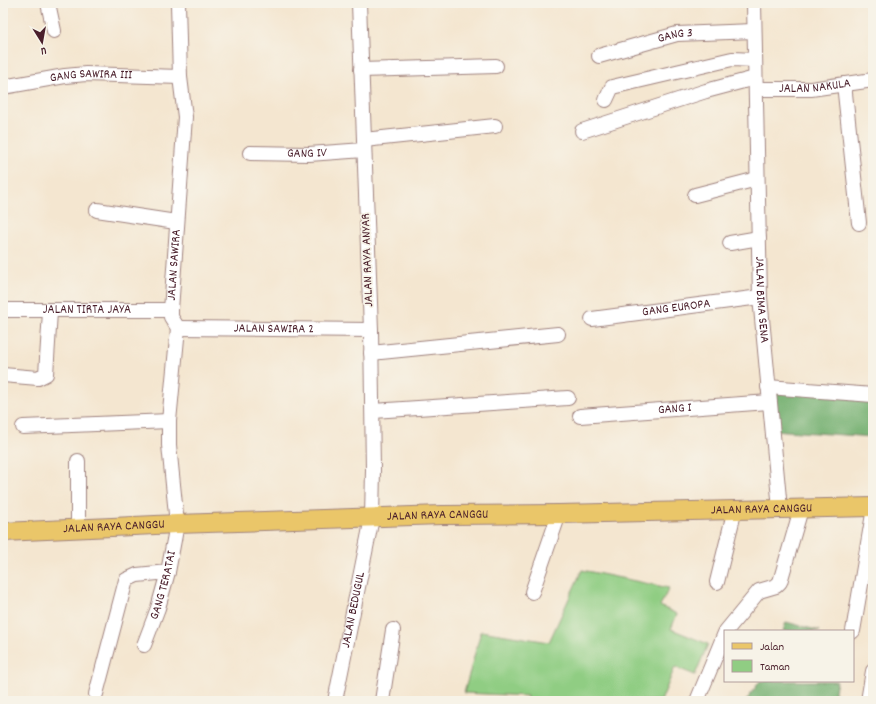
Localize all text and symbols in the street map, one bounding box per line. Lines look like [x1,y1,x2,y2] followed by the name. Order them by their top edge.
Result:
[22,22,62,62] north arrow
[655,24,693,49] street label: GANG 3
[39,41,48,58] text: U
[48,64,132,88] street label: GANG SAWIRA III
[779,74,852,99] street label: JALAN NAKULA
[287,143,328,164] street label: GANG IV
[357,213,379,307] street label: JALAN RAYA ANYAR
[162,228,186,301] street label: JALAN SAWIRA
[750,256,774,344] street label: JALAN BIMA SENA
[641,294,712,322] street label: GANG EUROPA
[43,301,131,320] street label: JALAN TIRTA JAYA
[234,319,314,339] street label: JALAN SAWIRA 2
[657,398,692,420] street label: GANG I
[711,499,813,520] street label: JALAN RAYA CANGGU
[387,505,488,526] street label: JALAN RAYA CANGGU
[63,515,165,539] street label: JALAN RAYA CANGGU
[145,549,181,622] street label: GANG TERATAI
[336,570,371,649] street label: JALAN BEDUGUL
[724,630,854,682] legend
[760,639,784,656] text: Jalan
[760,659,790,676] text: Taman

